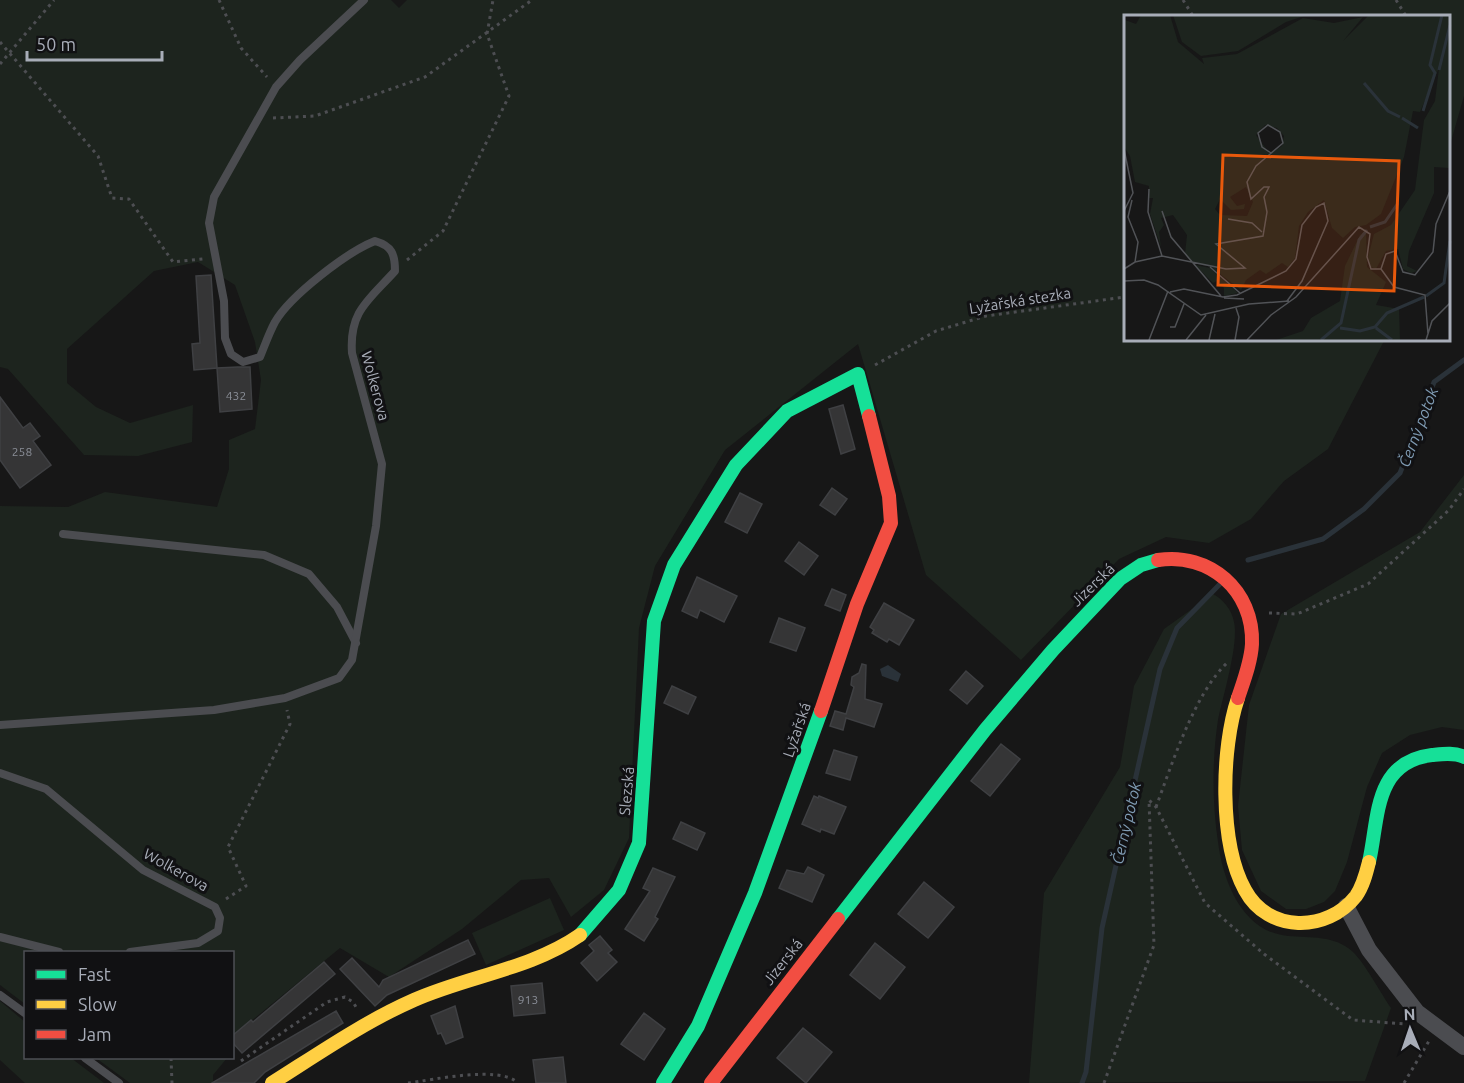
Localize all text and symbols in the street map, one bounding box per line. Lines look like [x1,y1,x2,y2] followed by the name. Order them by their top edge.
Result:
[1124,15,1449,340] inset map
[27,24,162,62] scale bar
[36,34,76,54] text: 50 m
[968,284,1072,317] street label: Lyžařská stezka
[358,349,393,423] street label: Wolkerova
[1394,383,1442,469] water label: Černý potok
[226,389,246,402] house number: 432
[12,445,32,458] house number: 258
[1067,560,1118,609] street label: Jizerská
[779,700,814,759] street label: Lyžařská
[616,766,637,816] street label: Slezská
[1107,779,1144,866] water label: Černý potok
[141,845,212,894] street label: Wolkerova
[759,935,806,988] street label: Jizerská
[24,951,234,1059] legend
[78,964,111,984] text: Fast
[518,993,538,1006] house number: 913
[78,994,117,1014] text: Slow
[1380,999,1440,1059] north arrow
[1403,1005,1416,1023] text: N
[78,1024,112,1044] text: Jam

